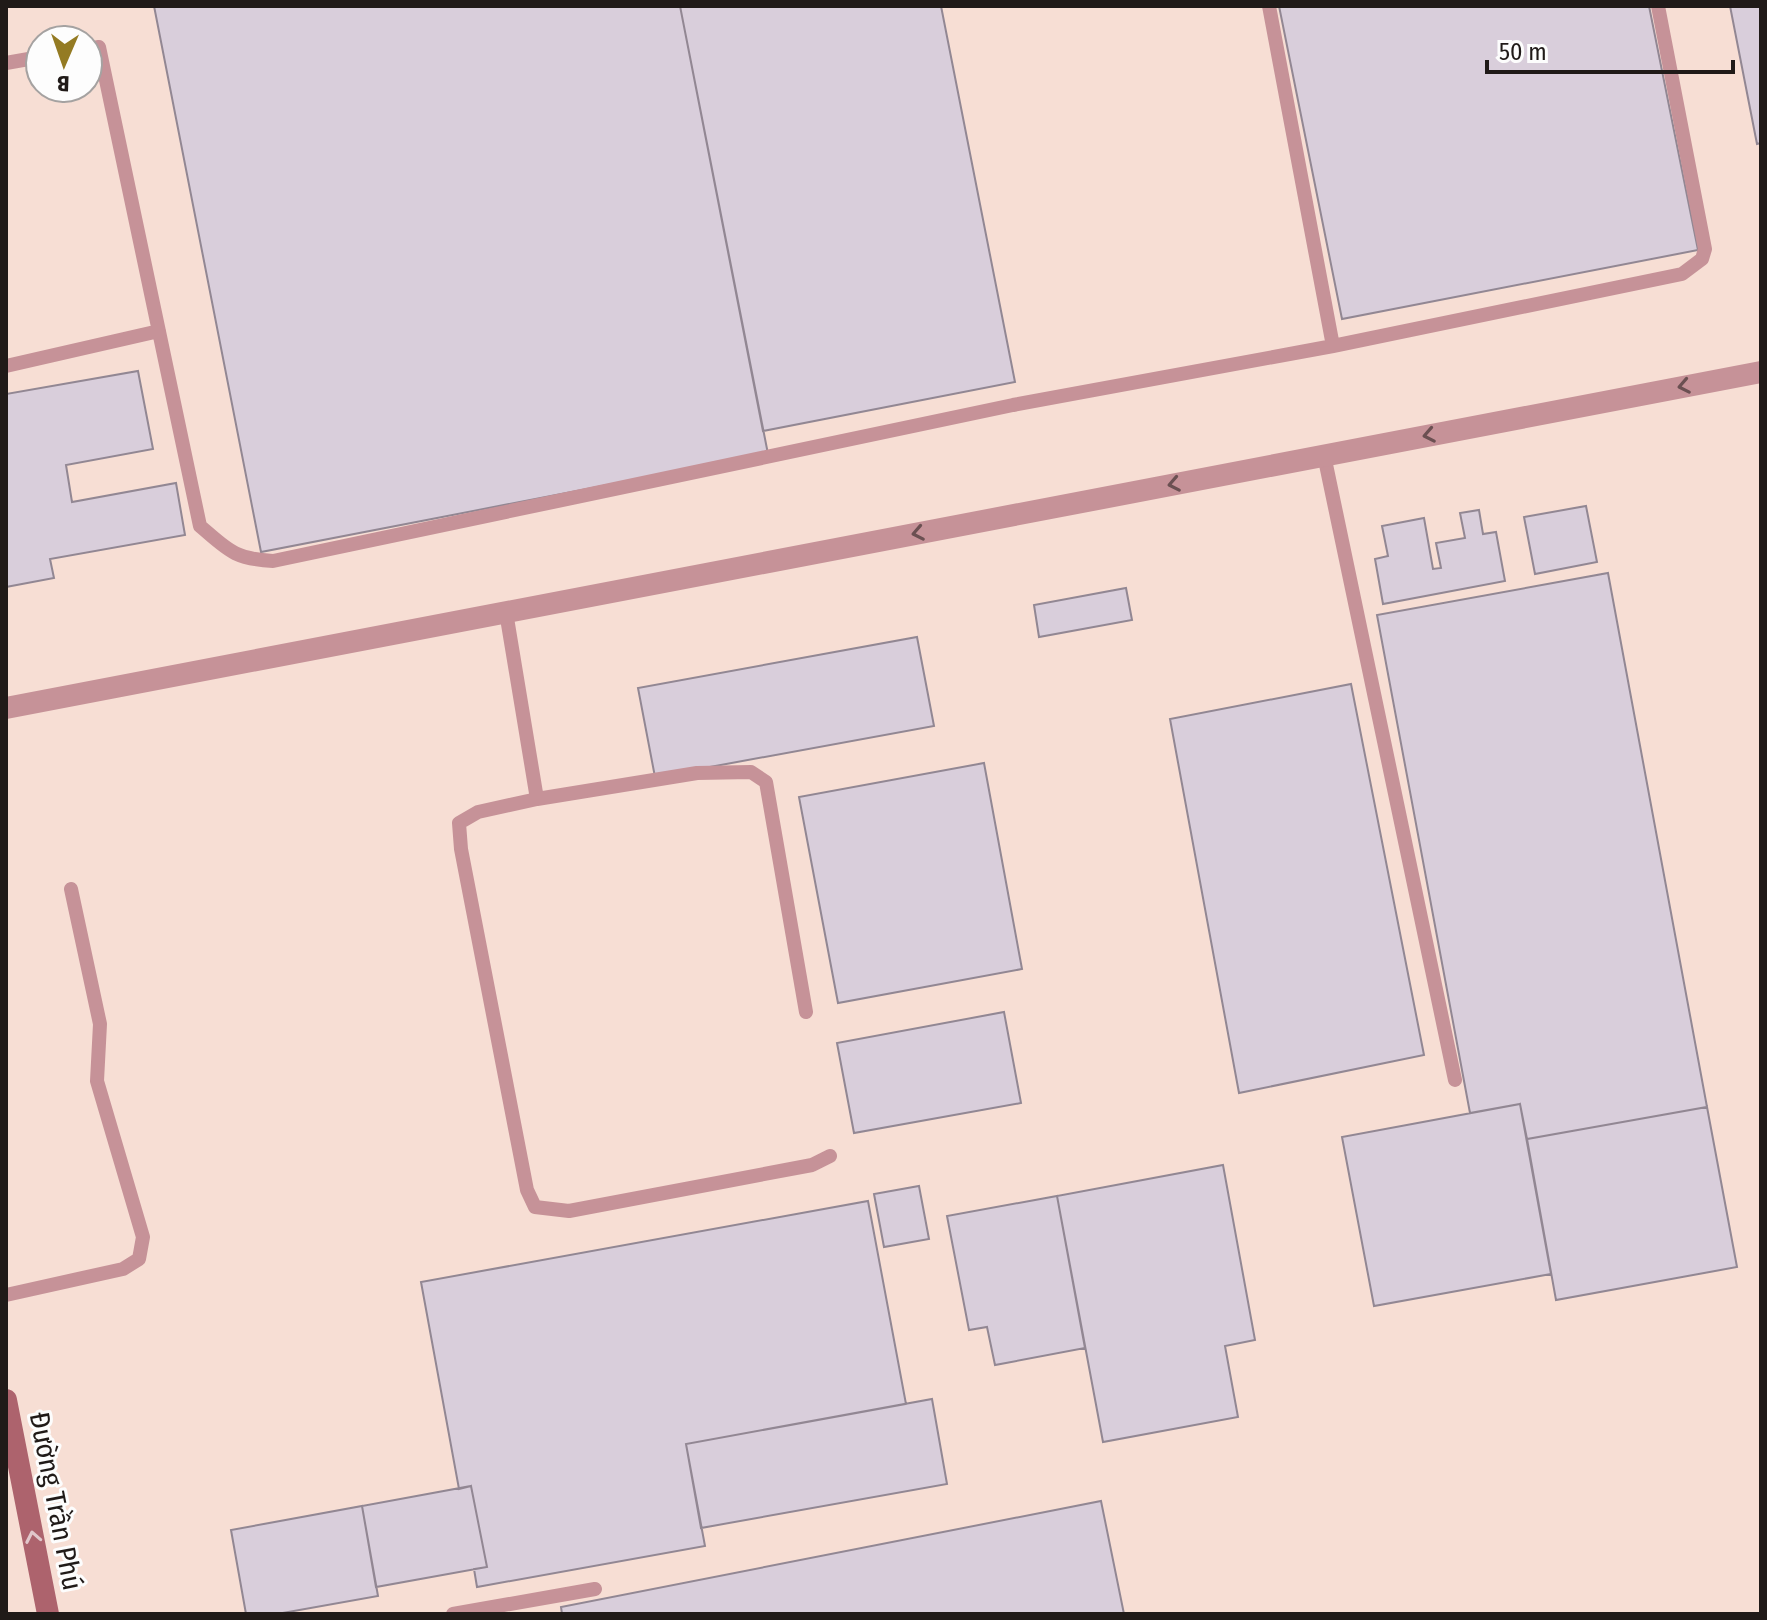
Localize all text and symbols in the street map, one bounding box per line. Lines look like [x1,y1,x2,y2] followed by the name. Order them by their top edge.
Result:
[24,24,104,104] north arrow
[1487,24,1733,74] scale bar
[1499,38,1547,66] text: 50 m
[57,70,70,97] text: B
[1678,377,1691,394] one-way arrow
[1422,426,1436,443] one-way arrow
[1167,475,1181,492] one-way arrow
[912,524,926,541] one-way arrow
[23,1409,89,1593] street label: Đường Trần Phú
[25,1531,42,1545] one-way arrow

